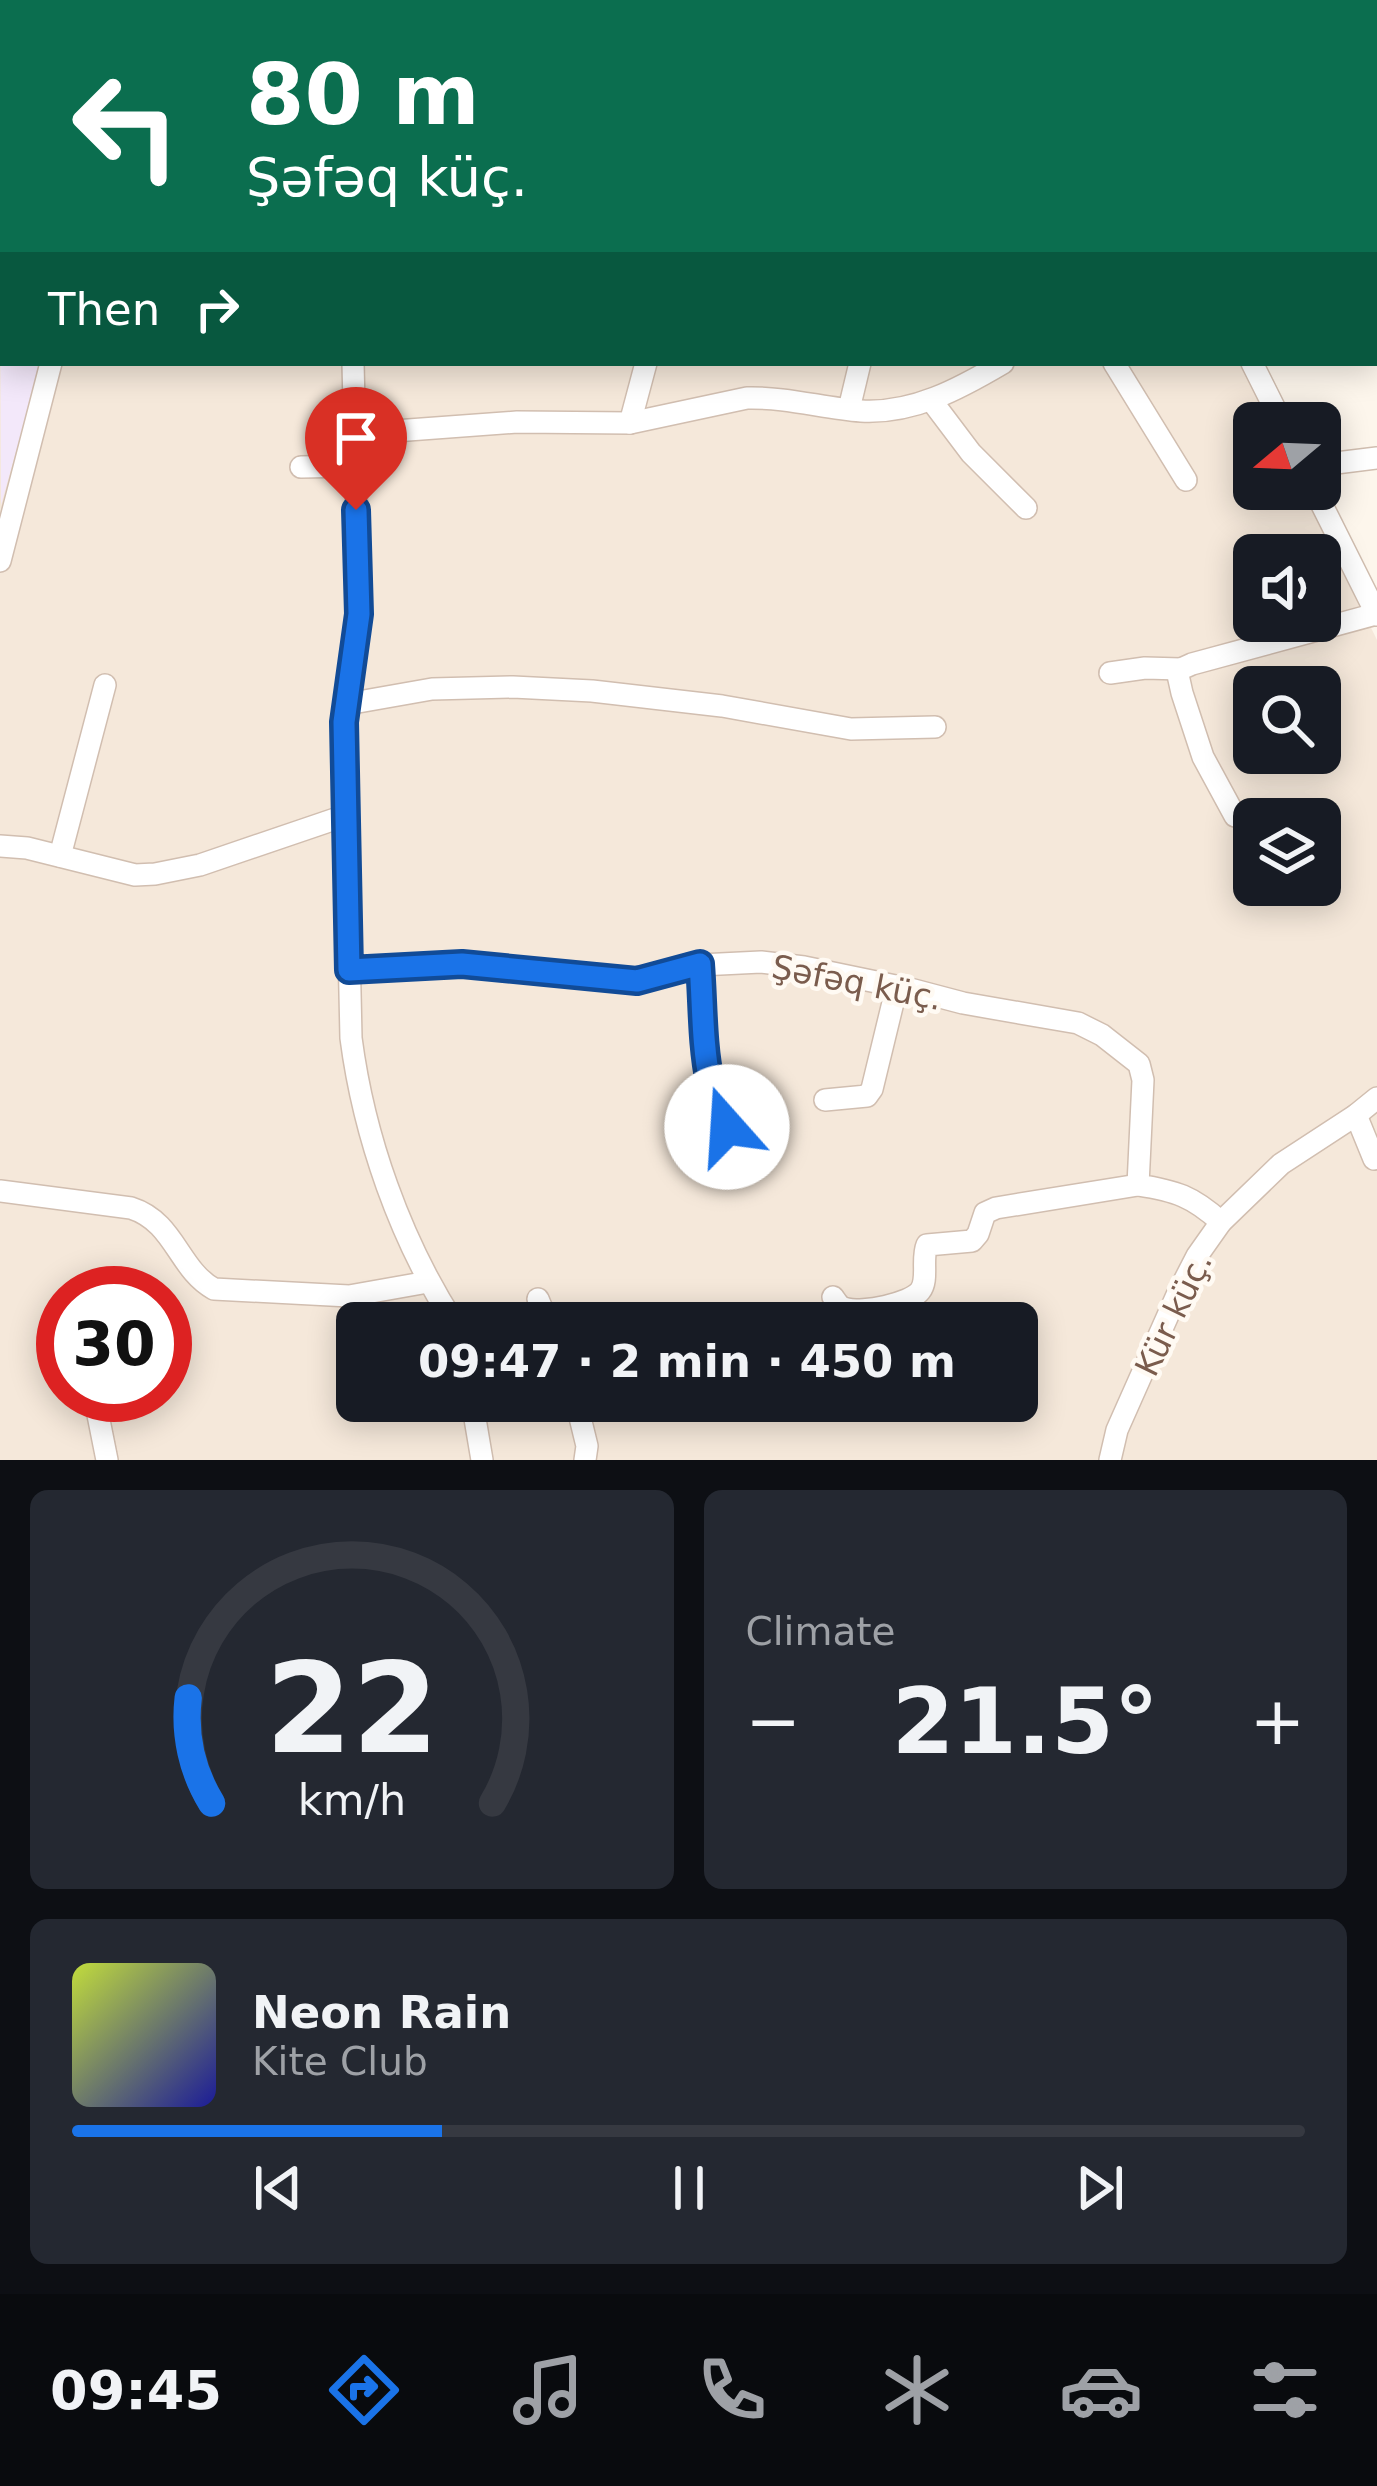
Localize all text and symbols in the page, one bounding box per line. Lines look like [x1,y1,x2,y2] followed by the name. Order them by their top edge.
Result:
[246,46,480,144] text: 80 m
[48,48,204,204] icon: left
[246,146,528,209] text: Şəfəq küç.
[184,276,250,342] icon: right
[48,283,160,336] text: Then
[305,387,407,510] pin
[1233,402,1341,510] north arrow
[1233,402,1341,906] map controls
[323,405,389,471] icon: arrive
[1233,534,1341,642] button: sound
[1233,666,1341,774] button: search
[1233,798,1341,906] button: layers
[769,947,945,1018] street label: Şəfəq küç.
[664,1064,790,1190] position arrow
[1127,1246,1220,1382] street label: Kür küç.
[36,1266,192,1422] speed limit sign: 30
[418,1335,956,1388] text: 09:47 · 2 min · 450 m
[746,1609,896,1654] text: Climate
[265,1636,439,1781] text: 22
[892,1669,1159,1774] text: 21.5°
[746,1683,801,1760] text: −
[1250,1683,1305,1760] text: +
[298,1774,406,1824] text: km/h
[252,1986,511,2039] text: Neon Rain
[252,2039,428,2084] text: Kite Club
[245,2155,311,2221] icon: previous
[656,2155,722,2221] icon: pause
[1067,2155,1133,2221] icon: next
[322,2348,406,2432] icon: directions
[506,2348,590,2432] icon: music
[690,2348,774,2432] icon: phone
[875,2348,959,2432] icon: climate
[1059,2348,1143,2432] icon: car
[1243,2348,1327,2432] icon: filters
[50,2359,222,2422] text: 09:45

